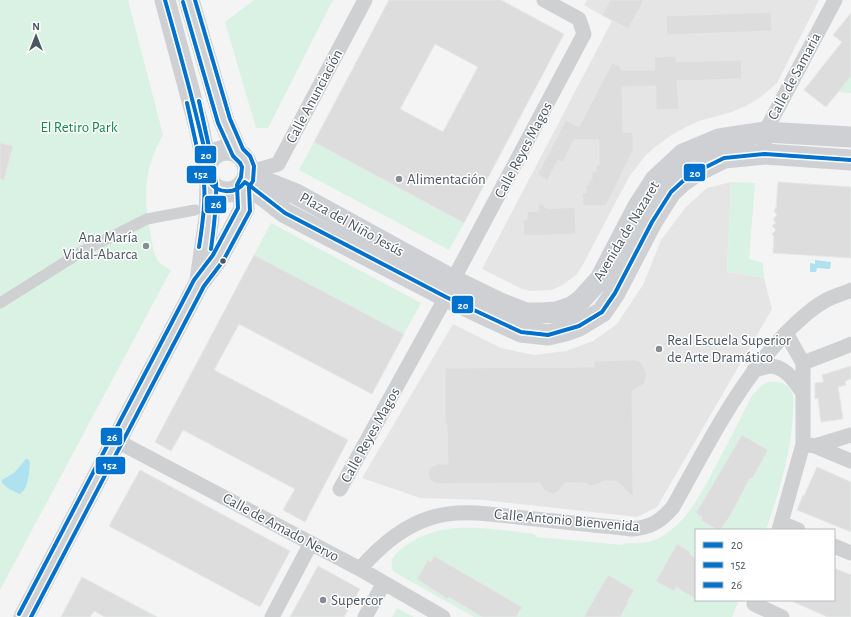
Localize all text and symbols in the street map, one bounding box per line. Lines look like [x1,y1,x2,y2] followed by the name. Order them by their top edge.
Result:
[16,16,56,56] north arrow
[32,21,40,32] text: N
[765,30,824,122] street label: Calle de Samaria
[283,47,345,146] street label: Calle Anunciación
[492,100,555,201] street label: Calle Reyes Magos
[40,120,118,135] park label: El Retiro Park
[194,145,217,164] line badge: 20
[201,150,212,161] text: 20
[683,163,706,182] line badge: 20
[186,165,217,184] line badge: 152
[690,168,701,179] text: 20
[194,169,208,180] text: 152
[407,172,486,187] place label: Alimentación
[394,174,404,184] marker: Alimentación
[591,179,662,284] street label: Avenida de Nazaret
[297,190,406,259] street label: Plaza del Niño Jesús
[204,195,227,214] line badge: 26
[211,199,221,210] text: 26
[63,230,138,262] place label: Ana María Vidal-Abarca
[141,241,151,251] marker: Ana María Vidal-Abarca
[218,256,228,266] unlabelled marker
[451,295,474,314] line badge: 20
[458,300,469,311] text: 20
[667,333,791,365] place label: Real Escuela Superior de Arte Dramático
[654,344,664,354] marker: Real Escuela Superior de Arte Dramático
[338,385,403,485] street label: Calle Reyes Magos
[100,427,123,446] line badge: 26
[107,432,117,443] text: 26
[95,456,126,475] line badge: 152
[103,460,117,471] text: 152
[220,491,341,564] street label: Calle de Amado Nervo
[494,507,640,534] street label: Calle Antonio Bienvenida
[695,529,835,601] legend
[731,539,743,551] text: 20
[731,559,746,571] text: 152
[731,579,742,591] text: 26
[331,593,383,608] place label: Supercor
[318,595,328,605] marker: Supercor

